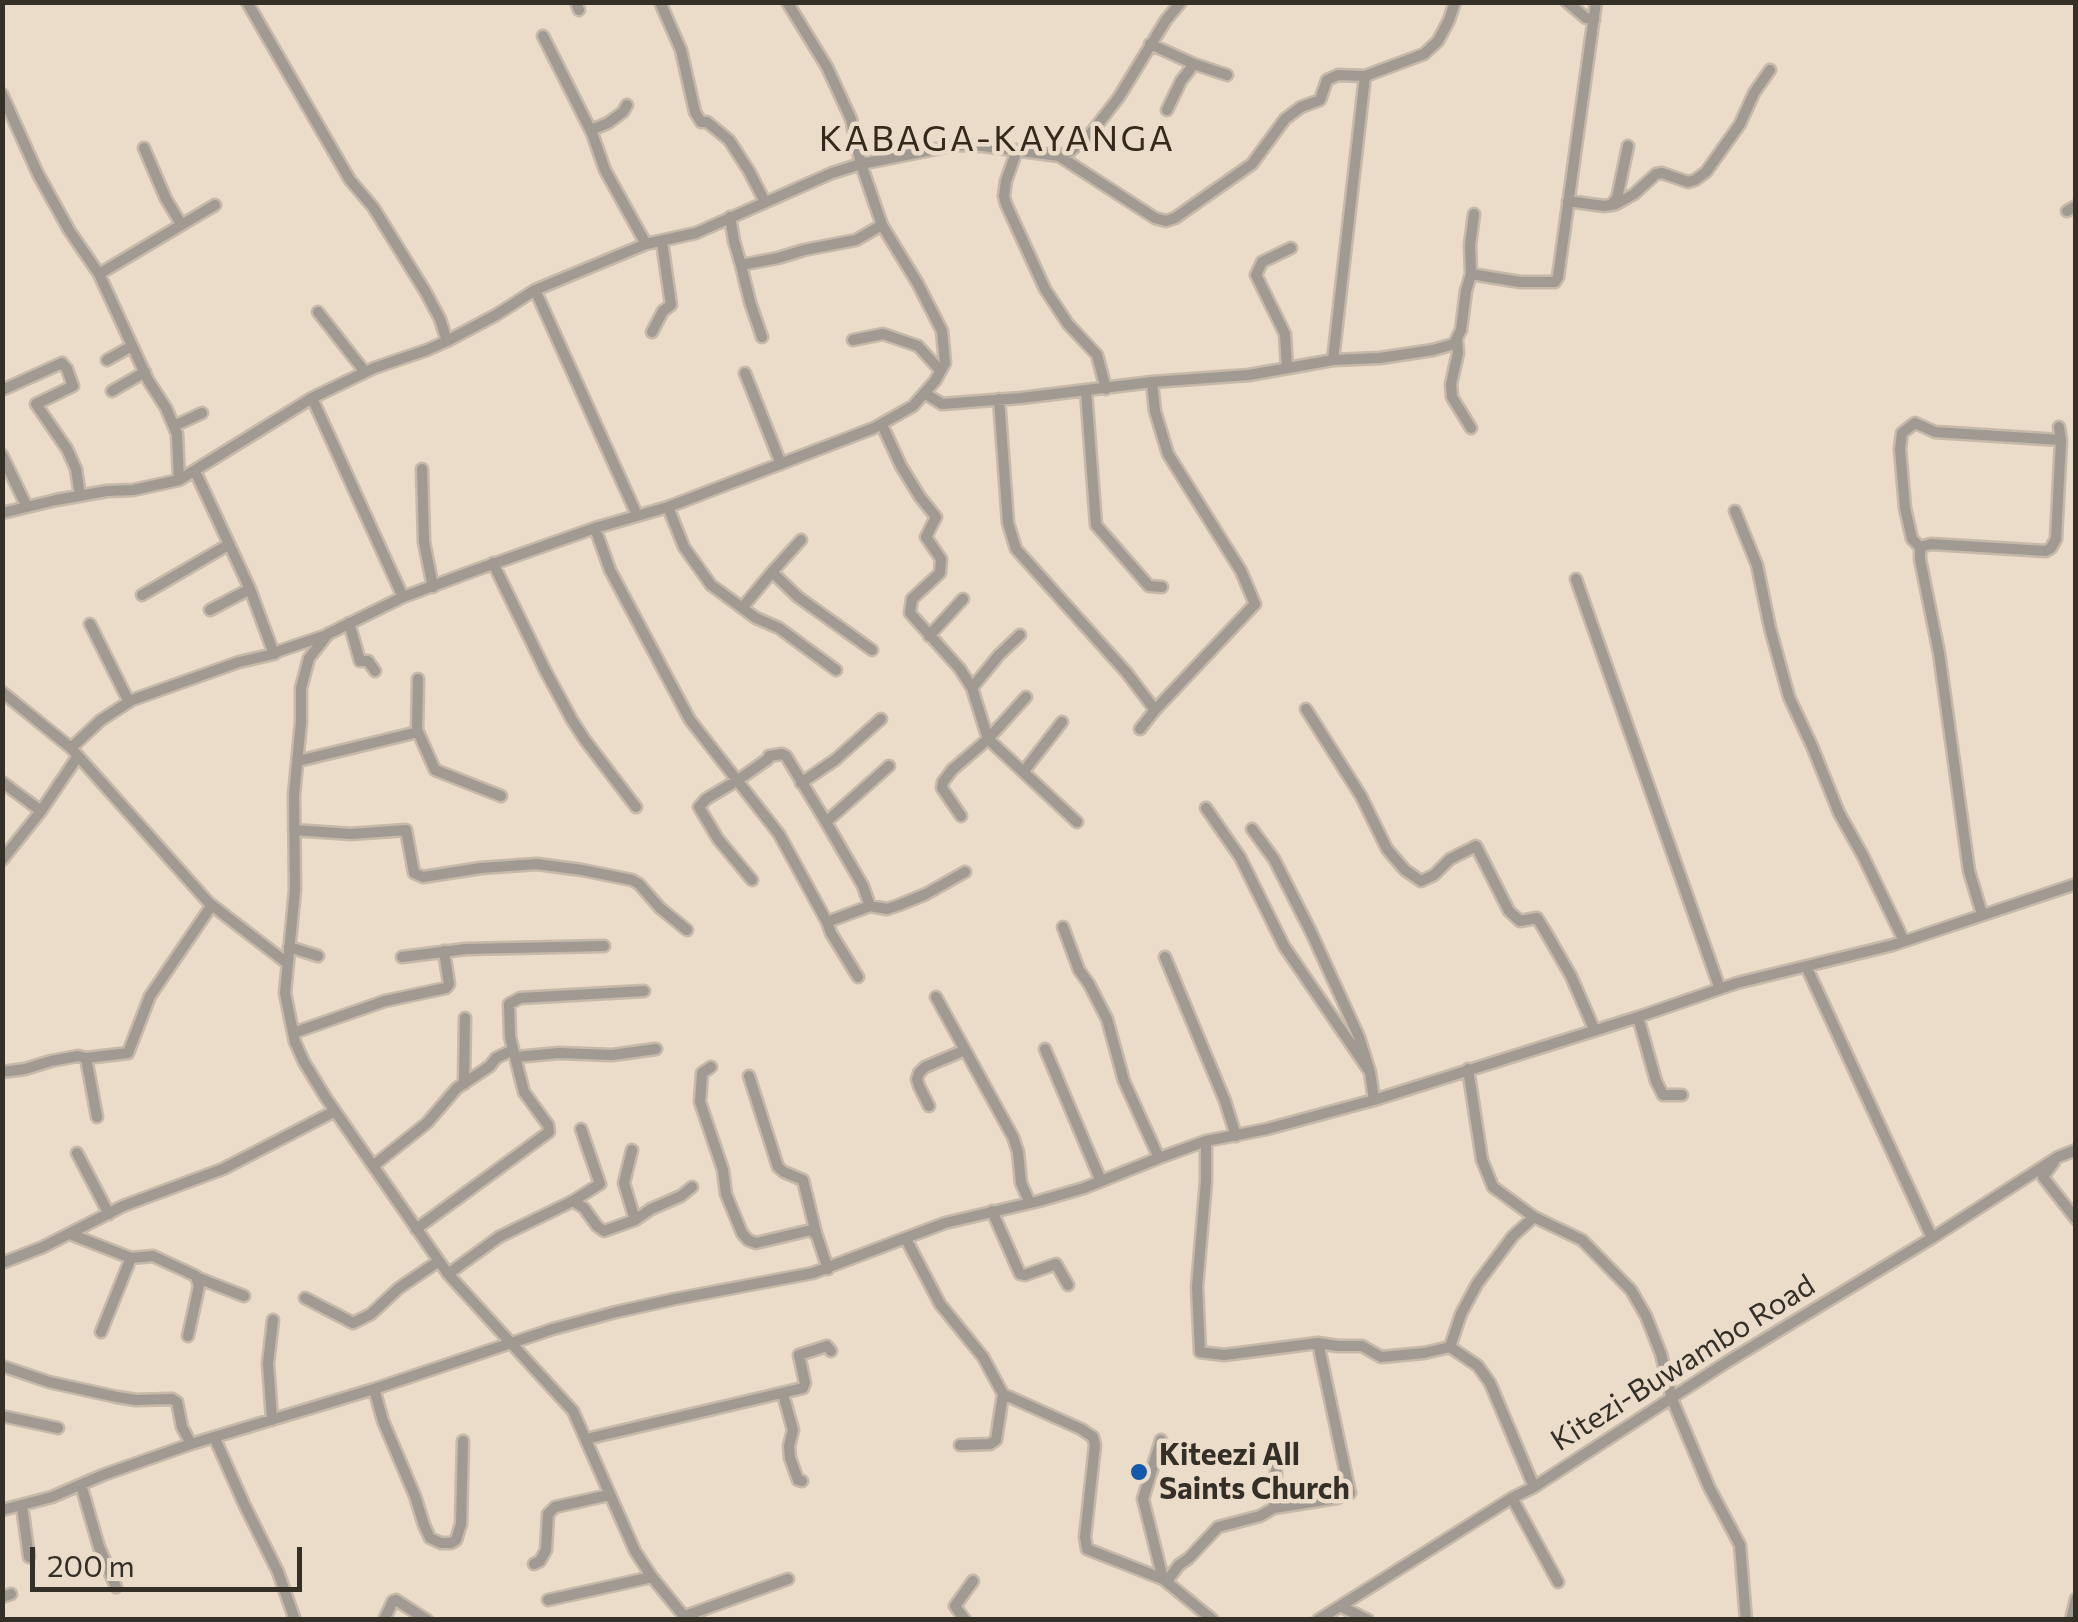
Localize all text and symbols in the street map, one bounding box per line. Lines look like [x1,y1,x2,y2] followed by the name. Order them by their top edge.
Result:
[819,118,1175,160] district label: KABAGA-KAYANGA
[1544,1267,1822,1459] street label: Kitezi-Buwambo Road
[1159,1437,1350,1508] place label: Kiteezi All Saints Church
[1128,1461,1150,1483] marker: Kiteezi All Saints Church
[35,1527,308,1589] scale bar
[47,1546,135,1583] text: 200 m

